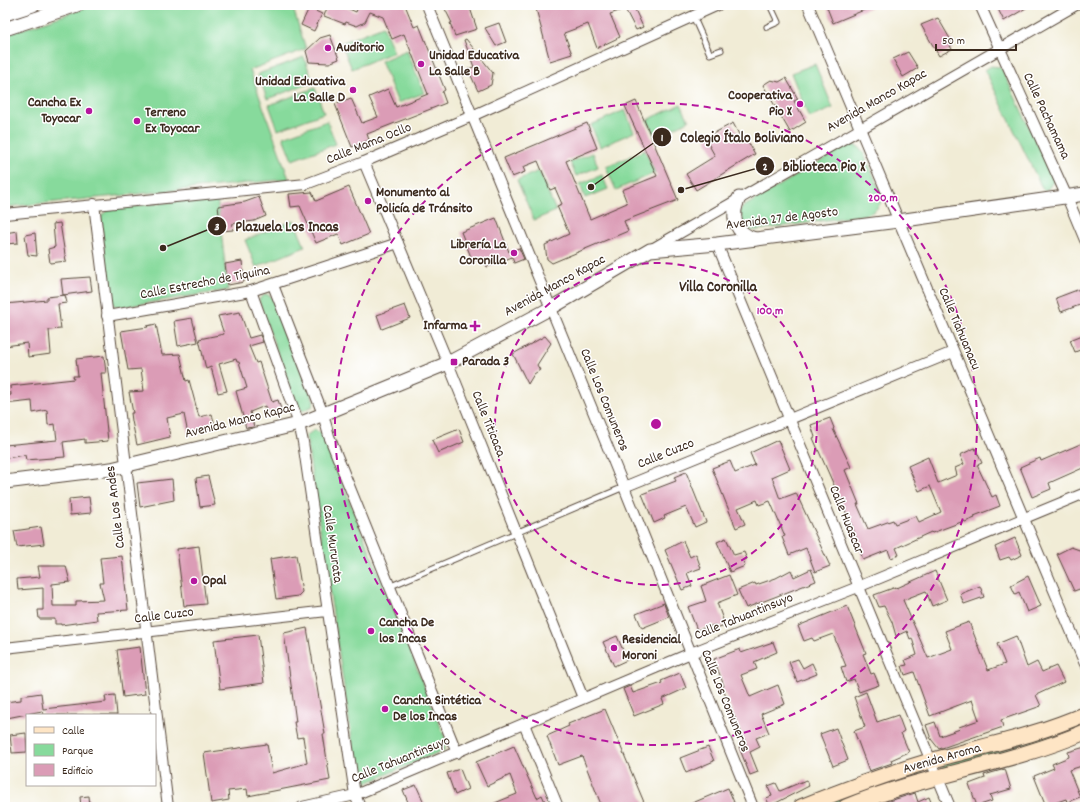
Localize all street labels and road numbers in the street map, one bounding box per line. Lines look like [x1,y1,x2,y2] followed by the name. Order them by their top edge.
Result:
[823,64,931,138] street label: Avenida Manco Kapac
[1017,69,1075,163] street label: Calle Pachamama
[323,118,415,170] street label: Calle Mama Ocllo
[725,202,839,236] street label: Avenida 27 de Agosto
[501,250,610,322] street label: Avenida Manco Kapac
[138,261,272,305] street label: Calle Estrecho de Tiquina
[933,285,985,373] street label: Calle Tiahuanacu
[574,346,634,455] street label: Calle Los Comuneros
[466,388,511,460] street label: Calle Titicaca
[183,398,298,444] street label: Avenida Manco Kapac
[635,434,697,474] street label: Calle Cuzco
[101,464,131,550] street label: Calle Los Andes
[823,483,869,558] street label: Calle Huascar
[317,504,347,585] street label: Calle Mururata
[691,588,797,646] street label: Calle Tahuantinsuyo
[133,602,195,630] street label: Calle Cuzco
[695,647,755,756] street label: Calle Los Comuneros
[348,731,454,789] street label: Calle Tahuantinsuyo
[901,738,984,780] street label: Avenida Aroma

